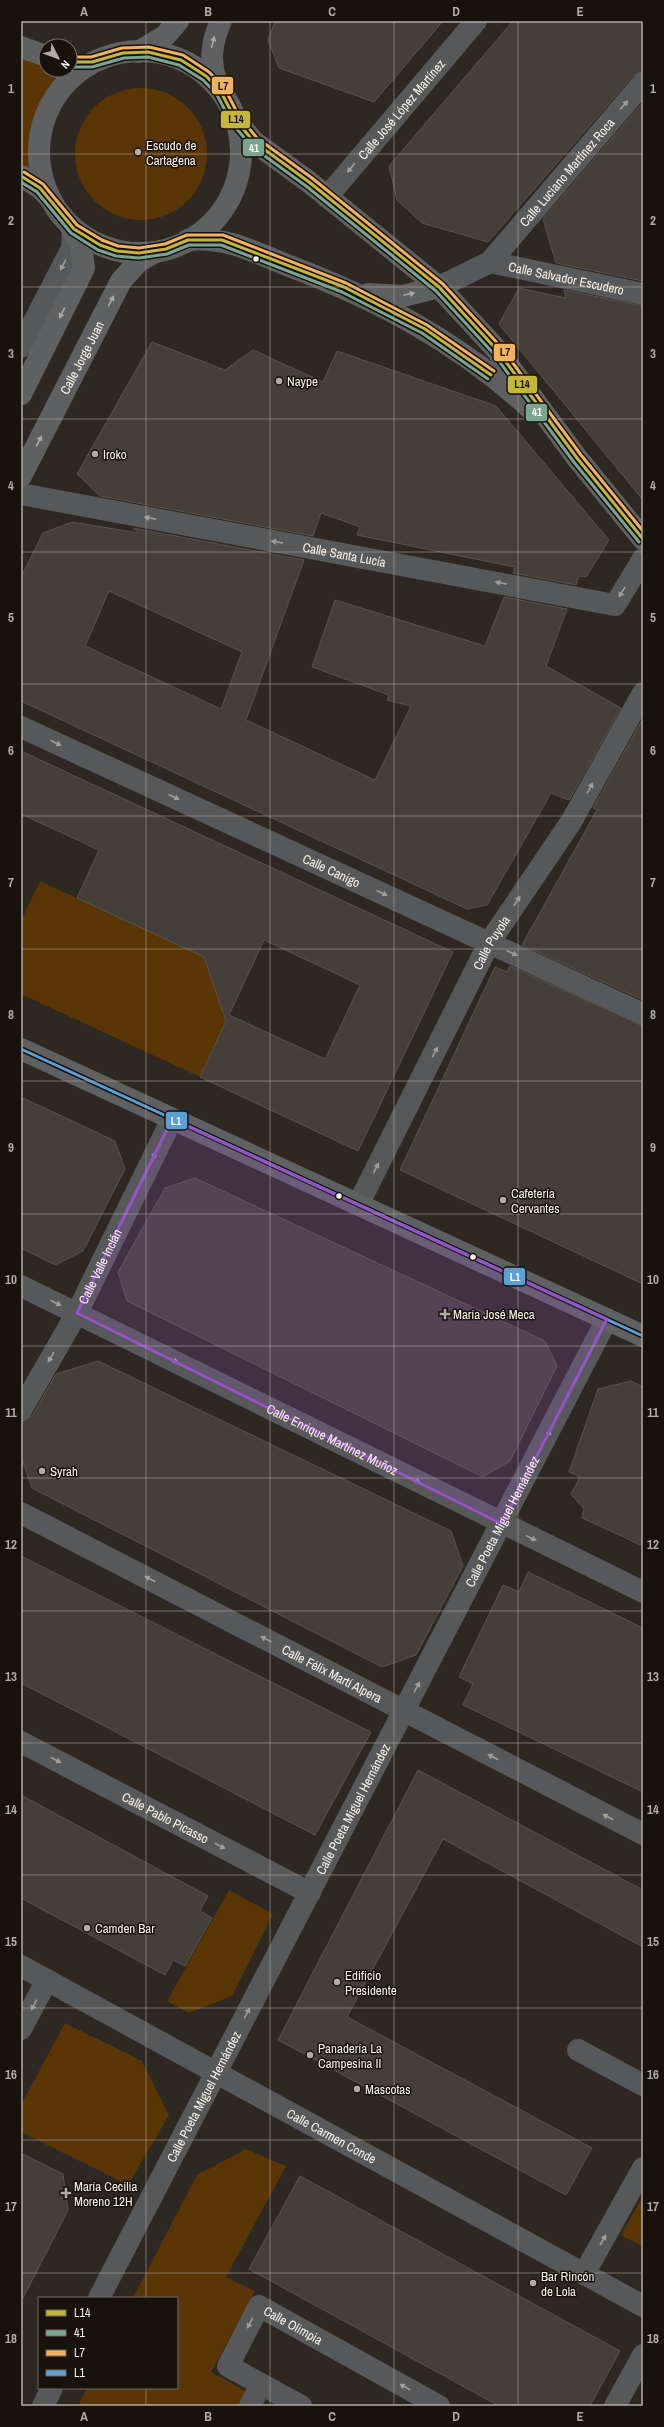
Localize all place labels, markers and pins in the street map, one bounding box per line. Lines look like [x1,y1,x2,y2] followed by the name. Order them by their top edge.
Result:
[146,137,196,169] place label: Escudo de Cartagena
[133,147,143,157] marker: Escudo de Cartagena
[251,254,261,264] unlabelled marker
[287,373,318,390] place label: Naype
[274,376,284,386] marker: Naype
[103,446,127,463] place label: Iroko
[90,449,100,459] marker: Iroko
[511,1185,560,1217] place label: Cafetería Cervantes
[334,1191,344,1201] unlabelled marker
[498,1195,508,1205] marker: Cafetería Cervantes
[468,1252,478,1262] unlabelled marker
[453,1306,535,1323] place label: María José Meca
[440,1309,450,1319] marker: María José Meca
[50,1463,78,1480] place label: Syrah
[37,1466,47,1476] marker: Syrah
[95,1920,155,1937] place label: Camden Bar
[82,1923,92,1933] marker: Camden Bar
[345,1967,397,1999] place label: Edificio Presidente
[332,1977,342,1987] marker: Edificio Presidente
[318,2040,382,2072] place label: Panadería La Campesina II
[305,2050,315,2060] marker: Panadería La Campesina II
[365,2081,411,2098] place label: Mascotas
[352,2084,362,2094] marker: Mascotas
[74,2178,137,2210] place label: María Cecilia Moreno 12H
[61,2188,71,2198] marker: María Cecilia Moreno 12H
[541,2268,594,2300] place label: Bar Rincón de Lola
[528,2278,538,2288] marker: Bar Rincón de Lola

